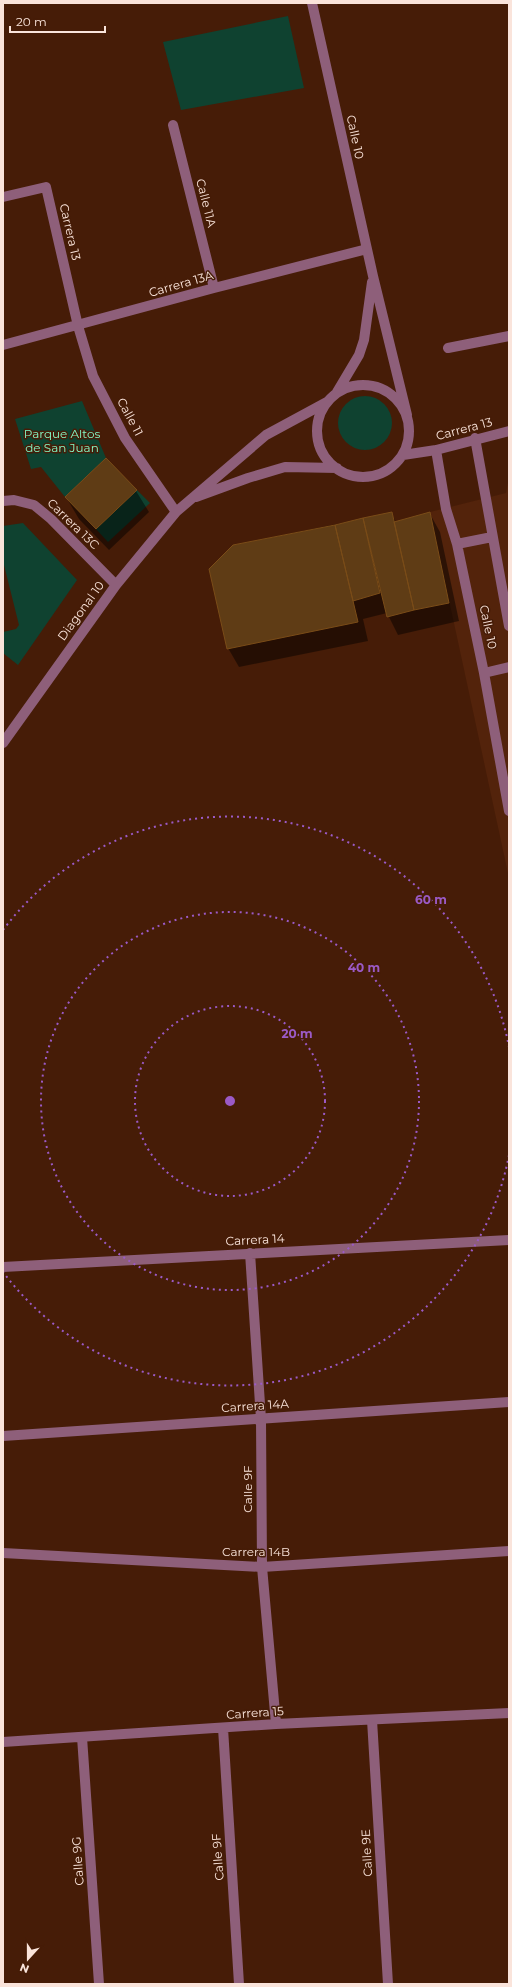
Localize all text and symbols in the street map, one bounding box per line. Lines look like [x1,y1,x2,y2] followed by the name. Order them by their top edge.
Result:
[10,8,105,34] scale bar
[16,14,47,29] text: 20 m
[344,114,367,160] street label: Calle 10
[193,177,220,229] street label: Calle 11A
[57,202,84,262] street label: Carrera 13
[147,267,215,300] street label: Carrera 13A
[114,395,147,438] street label: Calle 11
[434,414,494,443] street label: Carrera 13
[24,426,100,455] park label: Parque Altos de San Juan
[44,495,103,552] street label: Carrera 13C
[54,578,107,643] street label: Diagonal 10
[477,604,500,650] street label: Calle 10
[415,892,447,907] text: 60 m
[348,960,380,975] text: 40 m
[281,1026,313,1041] text: 20 m
[223,1094,237,1108] centre of rings
[225,1230,285,1249] street label: Carrera 14
[221,1396,290,1415] street label: Carrera 14A
[240,1465,255,1513] street label: Calle 9F
[222,1544,290,1559] street label: Carrera 14B
[226,1703,285,1722] street label: Carrera 15
[358,1829,375,1877] street label: Calle 9E
[208,1833,227,1881] street label: Calle 9F
[68,1836,87,1886] street label: Calle 9G
[8,1939,48,1979] north arrow
[18,1960,31,1976] text: N

